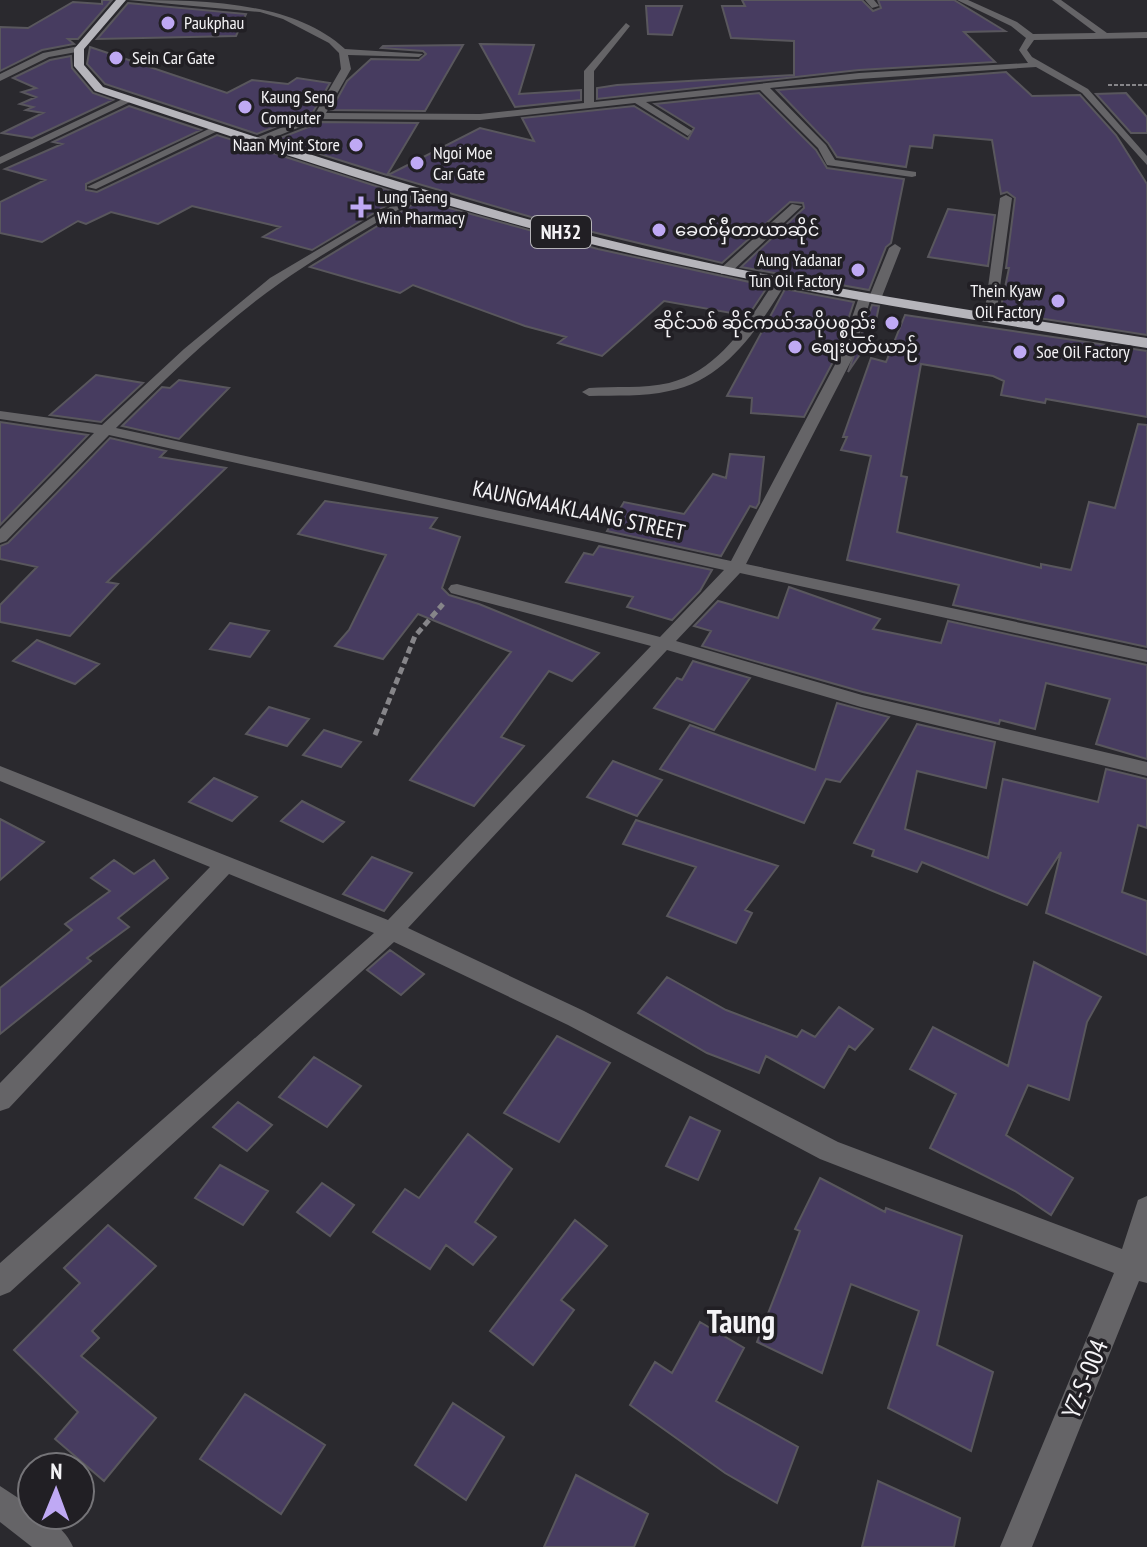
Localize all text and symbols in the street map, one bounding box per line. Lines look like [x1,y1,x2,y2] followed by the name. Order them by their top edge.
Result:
[184,11,244,34] place label: Paukphau
[159,14,177,32] marker: Paukphau
[132,46,215,69] place label: Sein Car Gate
[107,49,125,67] marker: Sein Car Gate
[261,85,335,129] place label: Kaung Seng Computer
[236,98,254,116] marker: Kaung Seng Computer
[233,133,340,156] place label: Naan Myint Store
[347,136,365,154] marker: Naan Myint Store
[433,141,493,185] place label: Ngoi Moe Car Gate
[408,154,426,172] marker: Ngoi Moe Car Gate
[377,185,465,229] place label: Lung Taeng Win Pharmacy
[352,198,370,216] marker: Lung Taeng Win Pharmacy
[531,216,591,248] road number: NH32
[675,216,820,245] place label: ခေတ်မှီတာယာဆိုင်
[650,221,668,239] marker: ခေတ်မှီတာယာဆိုင်
[749,248,842,292] place label: Aung Yadanar Tun Oil Factory
[849,261,867,279] marker: Aung Yadanar Tun Oil Factory
[970,279,1042,323] place label: Thein Kyaw Oil Factory
[1049,292,1067,310] marker: Thein Kyaw Oil Factory
[653,309,876,338] place label: ဆိုင်သစ် ဆိုင်ကယ်အပိုပစ္စည်း
[883,314,901,332] marker: ဆိုင်သစ် ဆိုင်ကယ်အပိုပစ္စည်း
[811,334,918,362] place label: စျေးပတ်ယာဉ်
[786,338,804,356] marker: စျေးပတ်ယာဉ်
[1036,340,1130,363] place label: Soe Oil Factory
[1011,343,1029,361] marker: Soe Oil Factory
[470,474,688,546] street label: KAUNGMAAKLAANG STREET
[707,1300,775,1342] district label: Taung
[1054,1334,1115,1423] street label: YZ-S-004
[16,1451,96,1531] north arrow
[50,1457,63,1485] text: N

